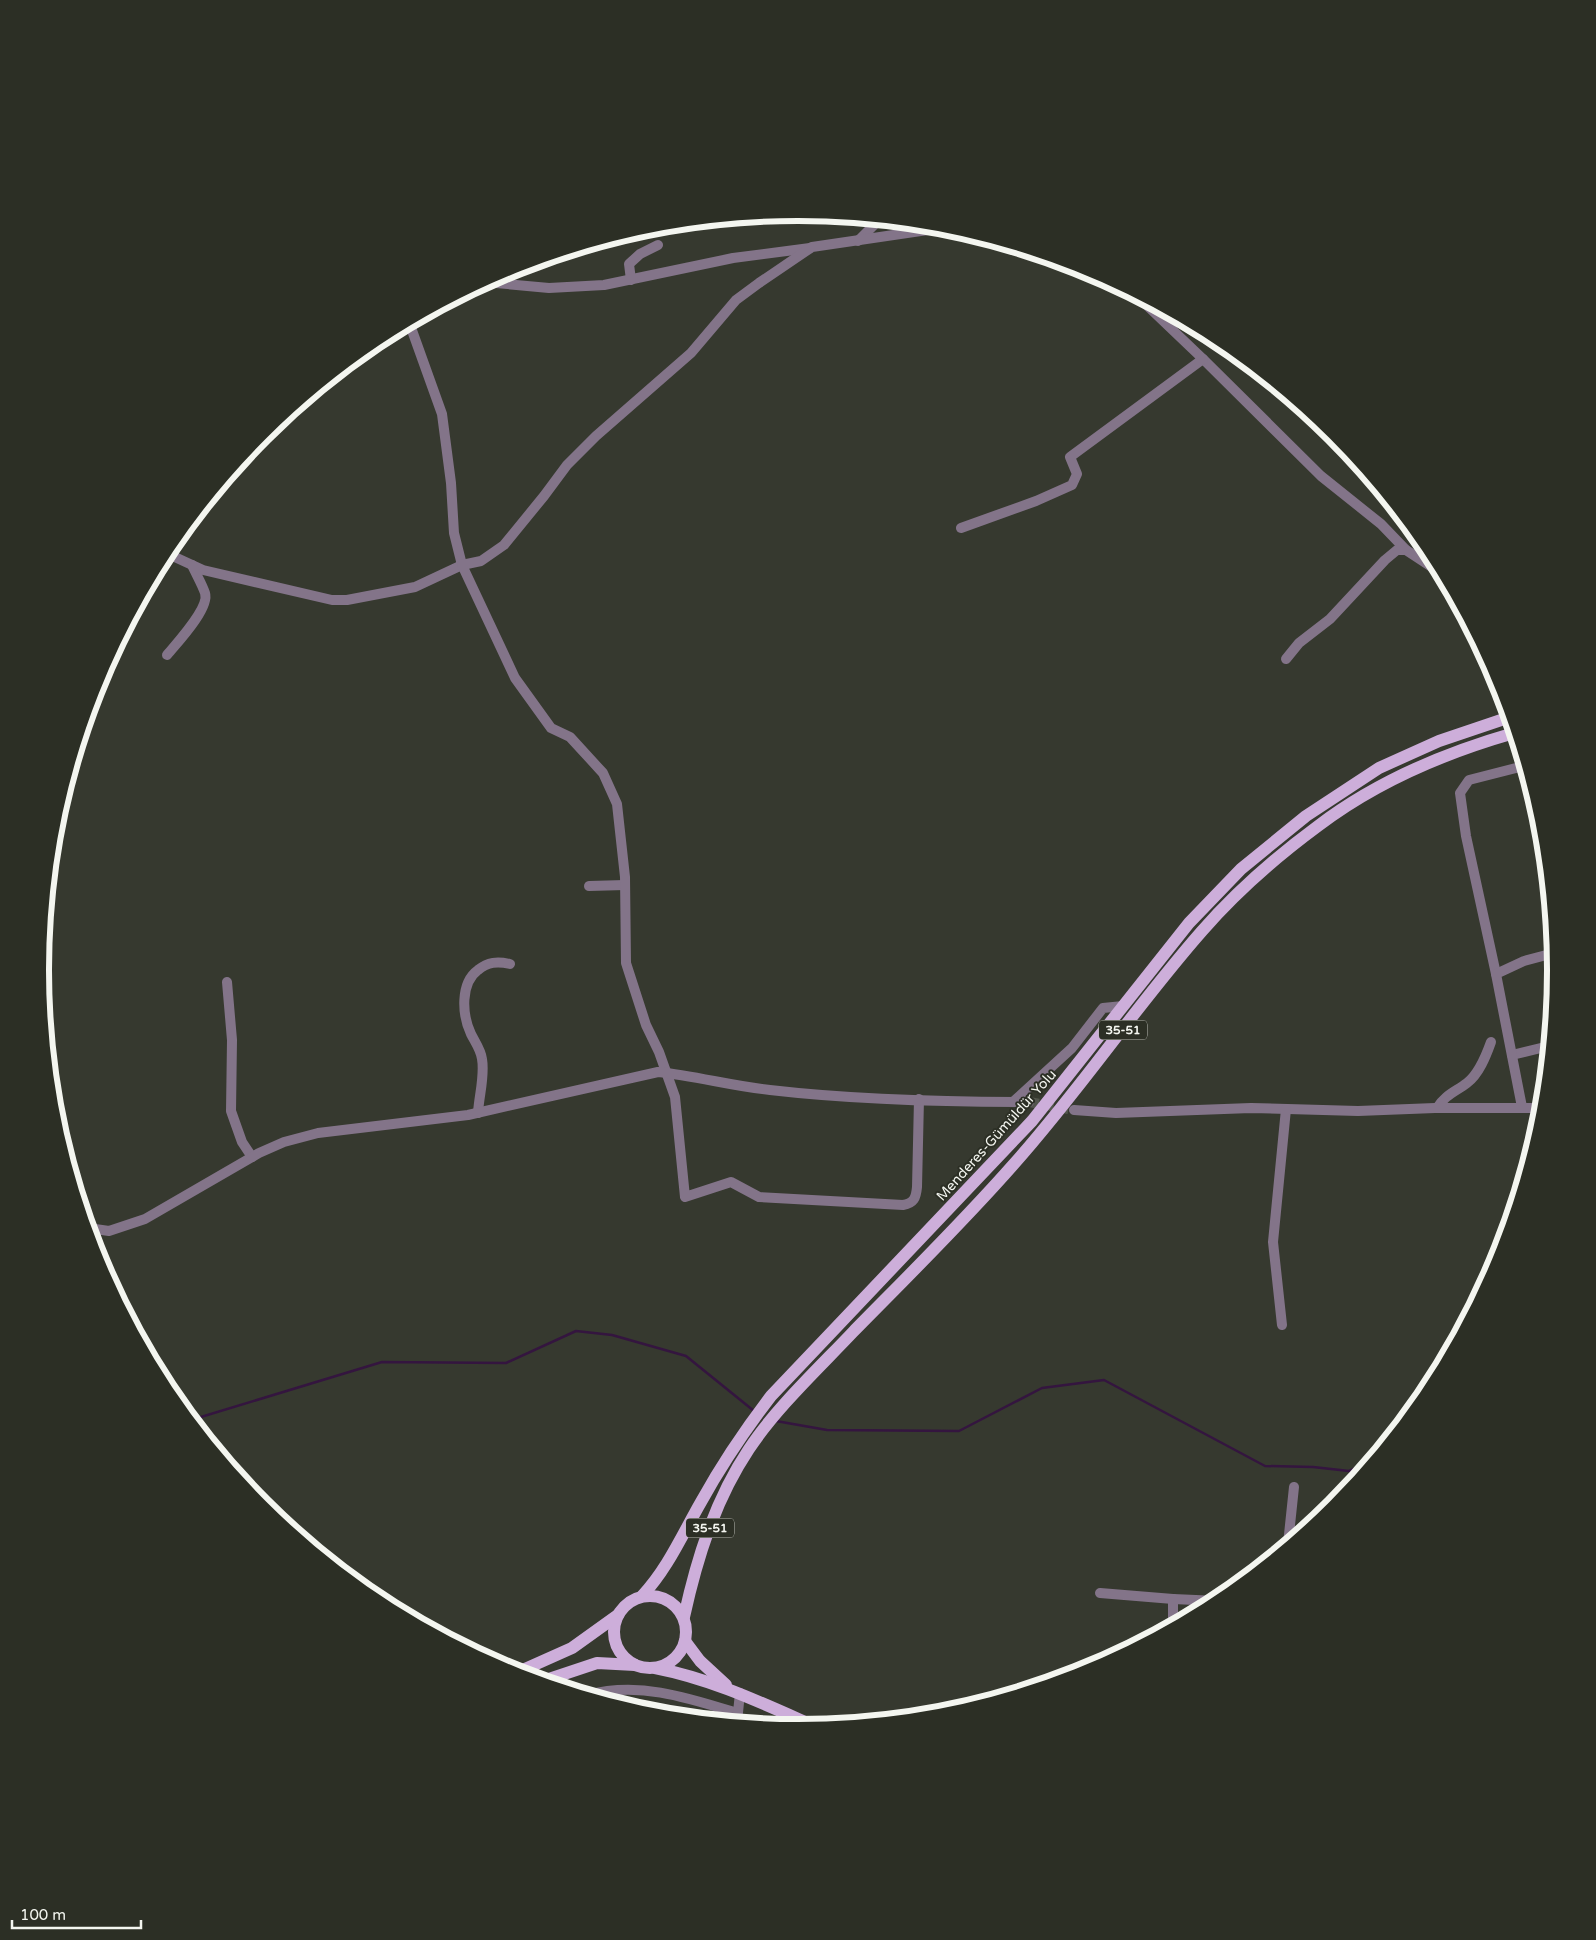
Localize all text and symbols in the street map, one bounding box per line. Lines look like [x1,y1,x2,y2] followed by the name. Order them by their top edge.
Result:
[1099,1020,1147,1040] road number: 35-51
[933,1066,1060,1204] street label: Menderes-Gümüldür Yolu
[686,1519,734,1538] road number: 35-51
[12,1898,141,1930] scale bar
[20,1906,66,1924] text: 100 m

